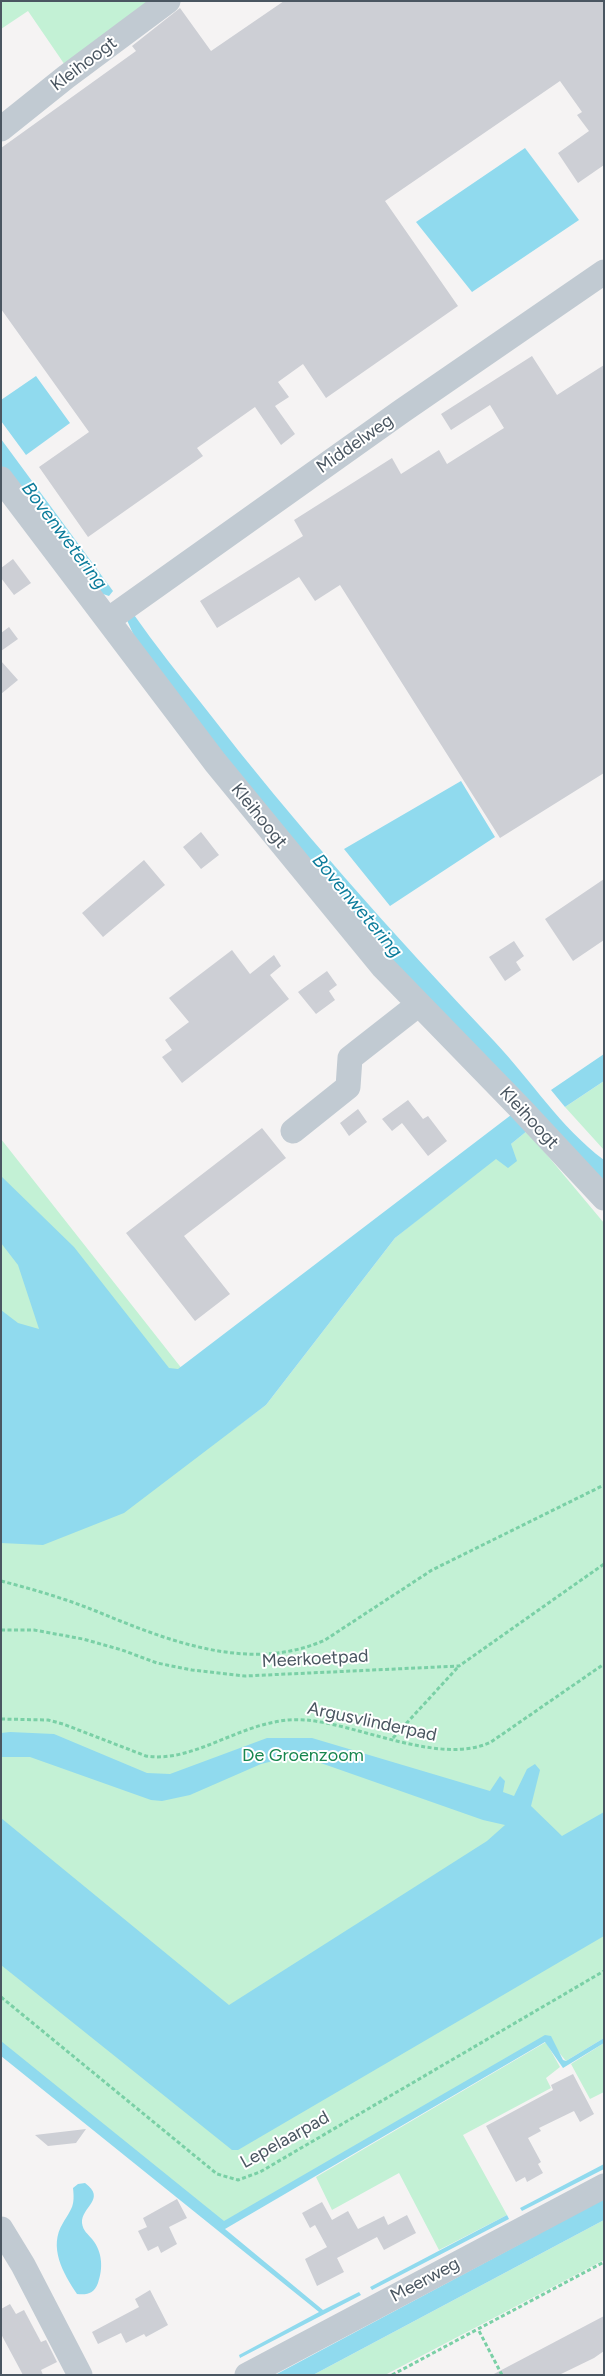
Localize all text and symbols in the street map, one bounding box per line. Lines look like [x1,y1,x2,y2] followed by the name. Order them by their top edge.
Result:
[47,32,121,96] street label: Kleihoogt
[313,410,397,478] street label: Middelweg
[16,478,112,594] water label: Bovenwetering
[226,779,292,853] street label: Kleihoogt
[307,850,407,962] water label: Bovenwetering
[495,1082,563,1154] street label: Kleihoogt
[261,1645,369,1673] street label: Meerkoetpad
[305,1698,439,1746] street label: Argusvlinderpad
[242,1745,364,1767] park label: De Groenzoom
[237,2107,333,2173] street label: Lepelaarpad
[387,2253,463,2307] street label: Meerweg

